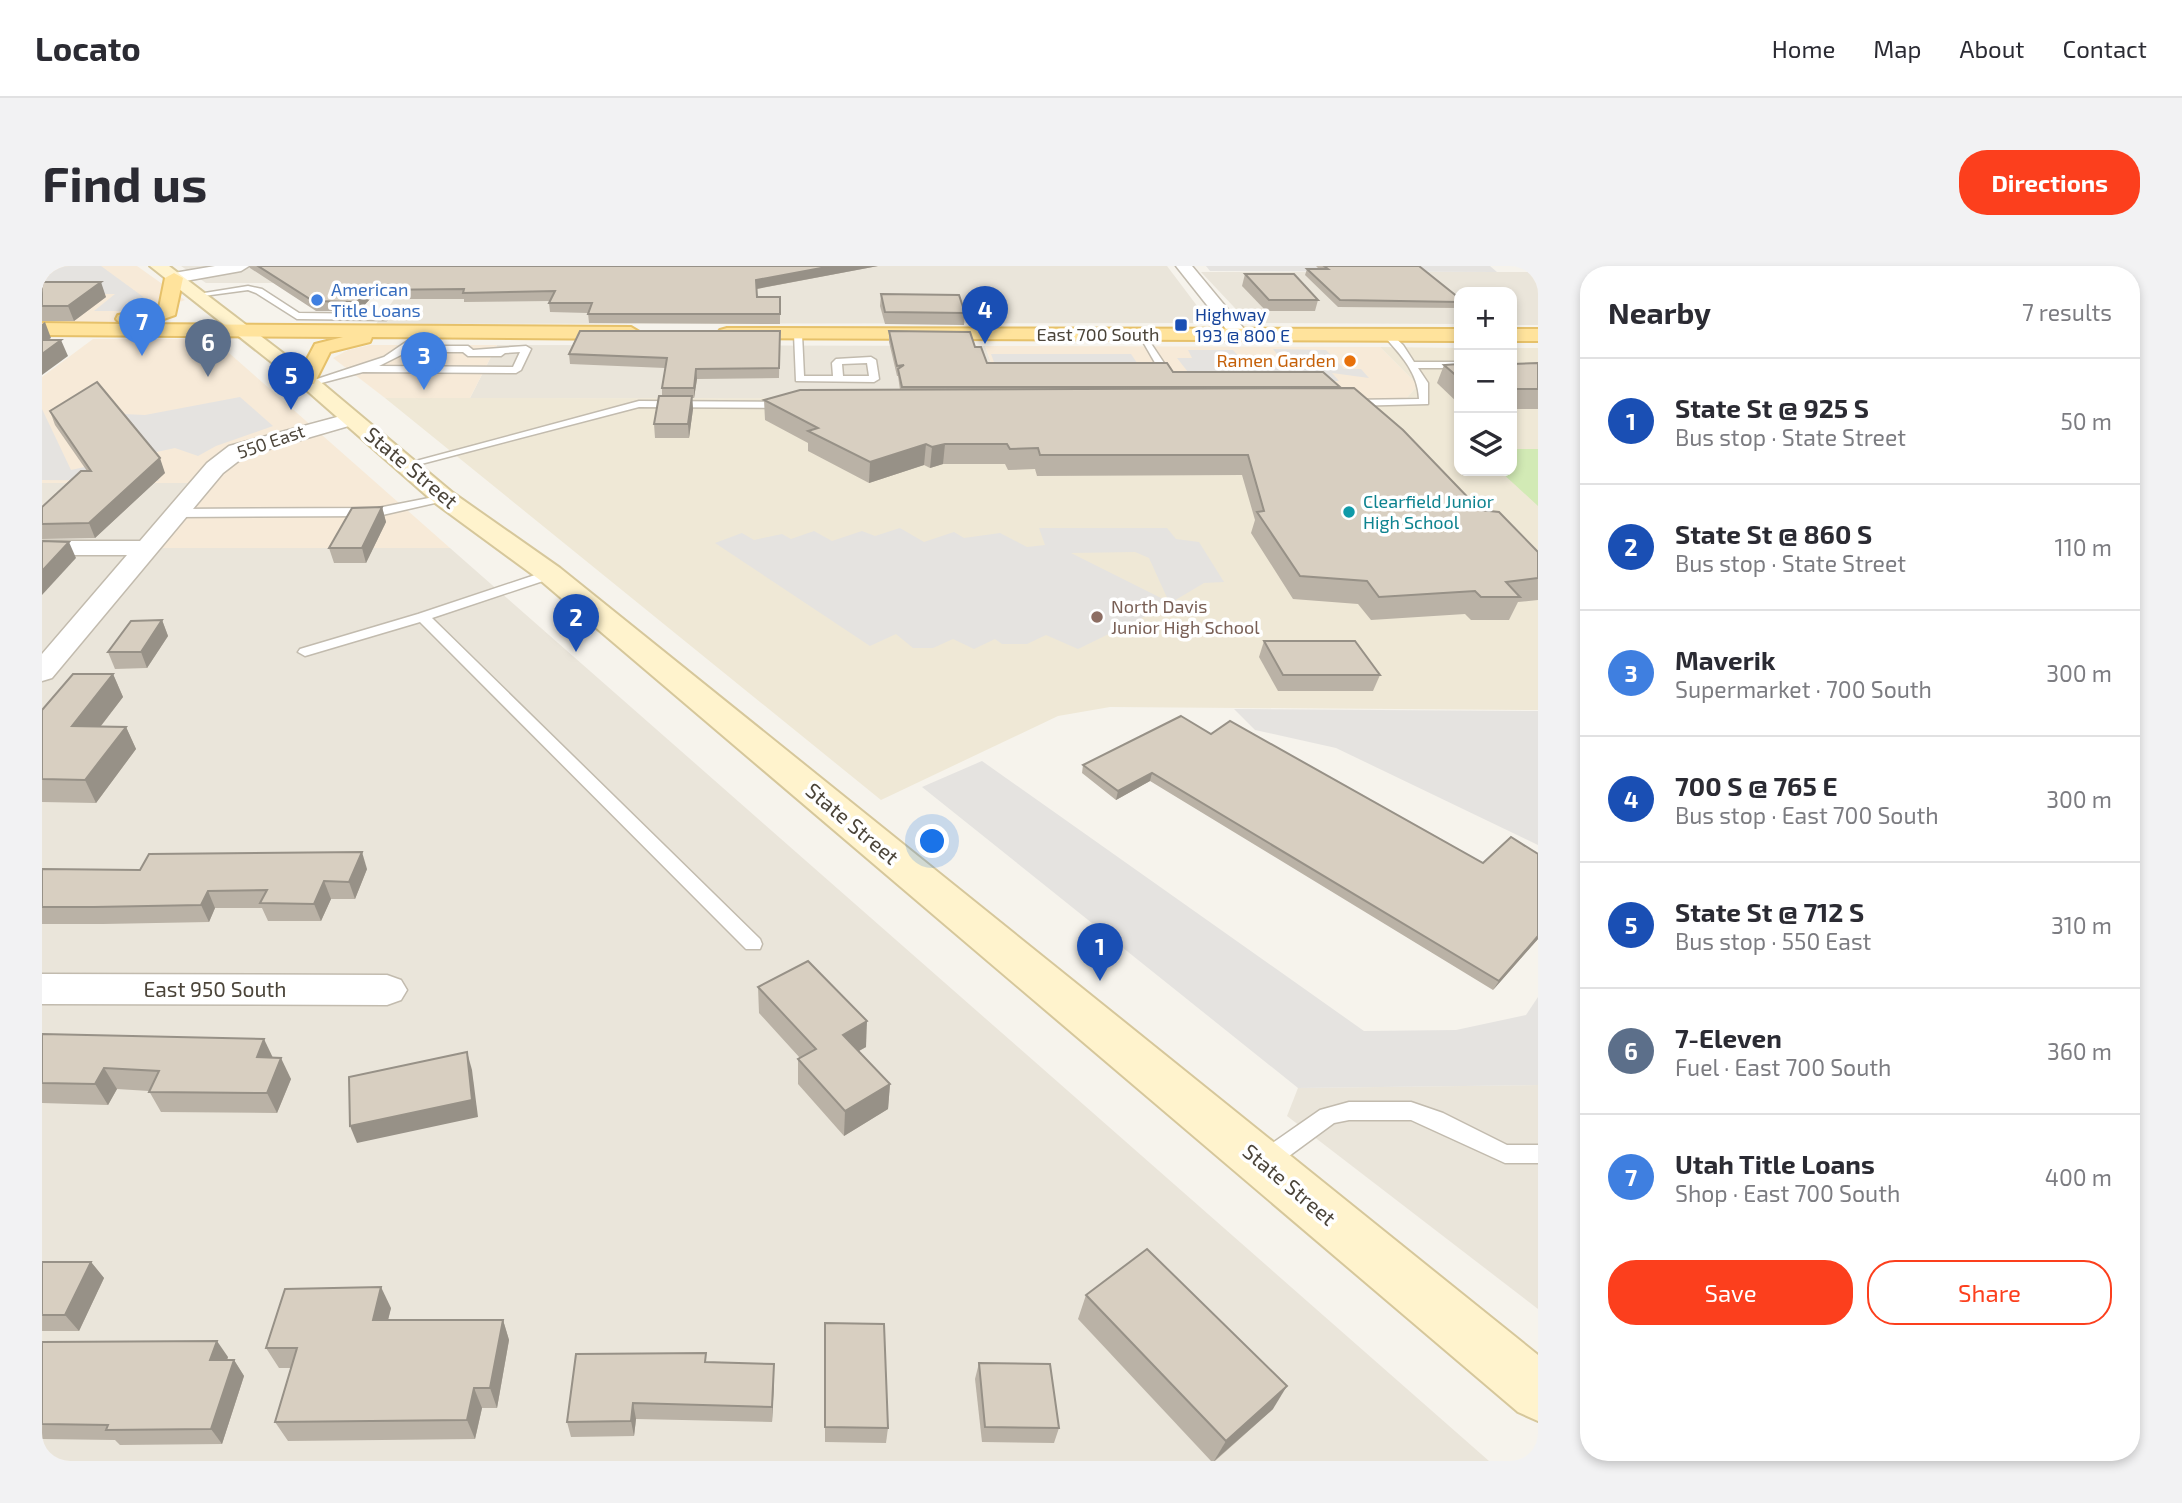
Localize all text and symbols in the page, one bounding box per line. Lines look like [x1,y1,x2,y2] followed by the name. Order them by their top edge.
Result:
[35,28,141,68] text: Locato
[1772,34,1835,63] text: Home
[1873,34,1921,63] text: Map
[1959,34,2025,63] text: About
[2063,34,2147,63] text: Contact
[1959,150,2140,215] button: Directions
[42,153,207,212] text: Find us
[331,278,421,321] place label: American Title Loans
[962,286,1008,344] pin: 4
[1454,287,1517,476] map controls
[1454,287,1517,350] button: +
[309,292,325,308] marker: American Title Loans
[1608,294,1711,330] text: Nearby
[119,298,165,356] pin: 7
[2022,298,2112,326] text: 7 results
[1195,303,1290,346] place label: Highway 193 @ 800 E
[1173,317,1189,333] marker: Highway 193 @ 800 E
[185,319,231,377] pin: 6
[1037,323,1159,345] street label: East 700 South
[401,332,447,390] pin: 3
[1216,349,1336,371] place label: Ramen Garden
[1454,350,1517,413] button: −
[268,352,314,410] pin: 5
[1342,353,1358,369] marker: Ramen Garden
[1675,392,1869,423] text: State St @ 925 S
[1626,407,1636,435] text: 1
[2061,407,2112,435] text: 50 m
[1454,413,1517,476] button: layers
[234,419,308,463] street label: 550 East
[360,421,463,513] street label: State Street
[1675,423,1906,451] text: Bus stop · State Street
[1363,490,1494,533] place label: Clearfield Junior High School
[1341,504,1357,520] marker: Clearfield Junior High School
[1675,518,1872,549] text: State St @ 860 S
[1624,533,1638,561] text: 2
[2055,533,2112,561] text: 110 m
[1675,549,1906,577] text: Bus stop · State Street
[553,594,599,652] pin: 2
[1111,595,1260,638] place label: North Davis Junior High School
[1089,609,1105,625] marker: North Davis Junior High School
[1675,644,1775,675] text: Maverik
[1624,659,1638,687] text: 3
[2046,659,2112,687] text: 300 m
[1675,675,1932,703] text: Supermarket · 700 South
[1675,770,1837,801] text: 700 S @ 765 E
[801,777,904,869] street label: State Street
[1624,785,1638,813] text: 4
[2046,785,2112,813] text: 300 m
[1675,801,1939,829] text: Bus stop · East 700 South
[915,824,949,858] your location
[1675,896,1864,927] text: State St @ 712 S
[1625,911,1637,939] text: 5
[2051,911,2112,939] text: 310 m
[1077,923,1123,981] pin: 1
[1675,927,1871,955] text: Bus stop · 550 East
[143,976,287,1001] street label: East 950 South
[1675,1022,1782,1053] text: 7-Eleven
[1624,1037,1638,1065] text: 6
[2047,1037,2112,1065] text: 360 m
[1675,1053,1891,1081] text: Fuel · East 700 South
[1238,1138,1341,1230] street label: State Street
[1675,1148,1875,1179] text: Utah Title Loans
[1625,1163,1637,1191] text: 7
[2045,1163,2112,1191] text: 400 m
[1675,1179,1900,1207] text: Shop · East 700 South
[1608,1260,1853,1325] button: Save
[1867,1260,2112,1325] button: Share

